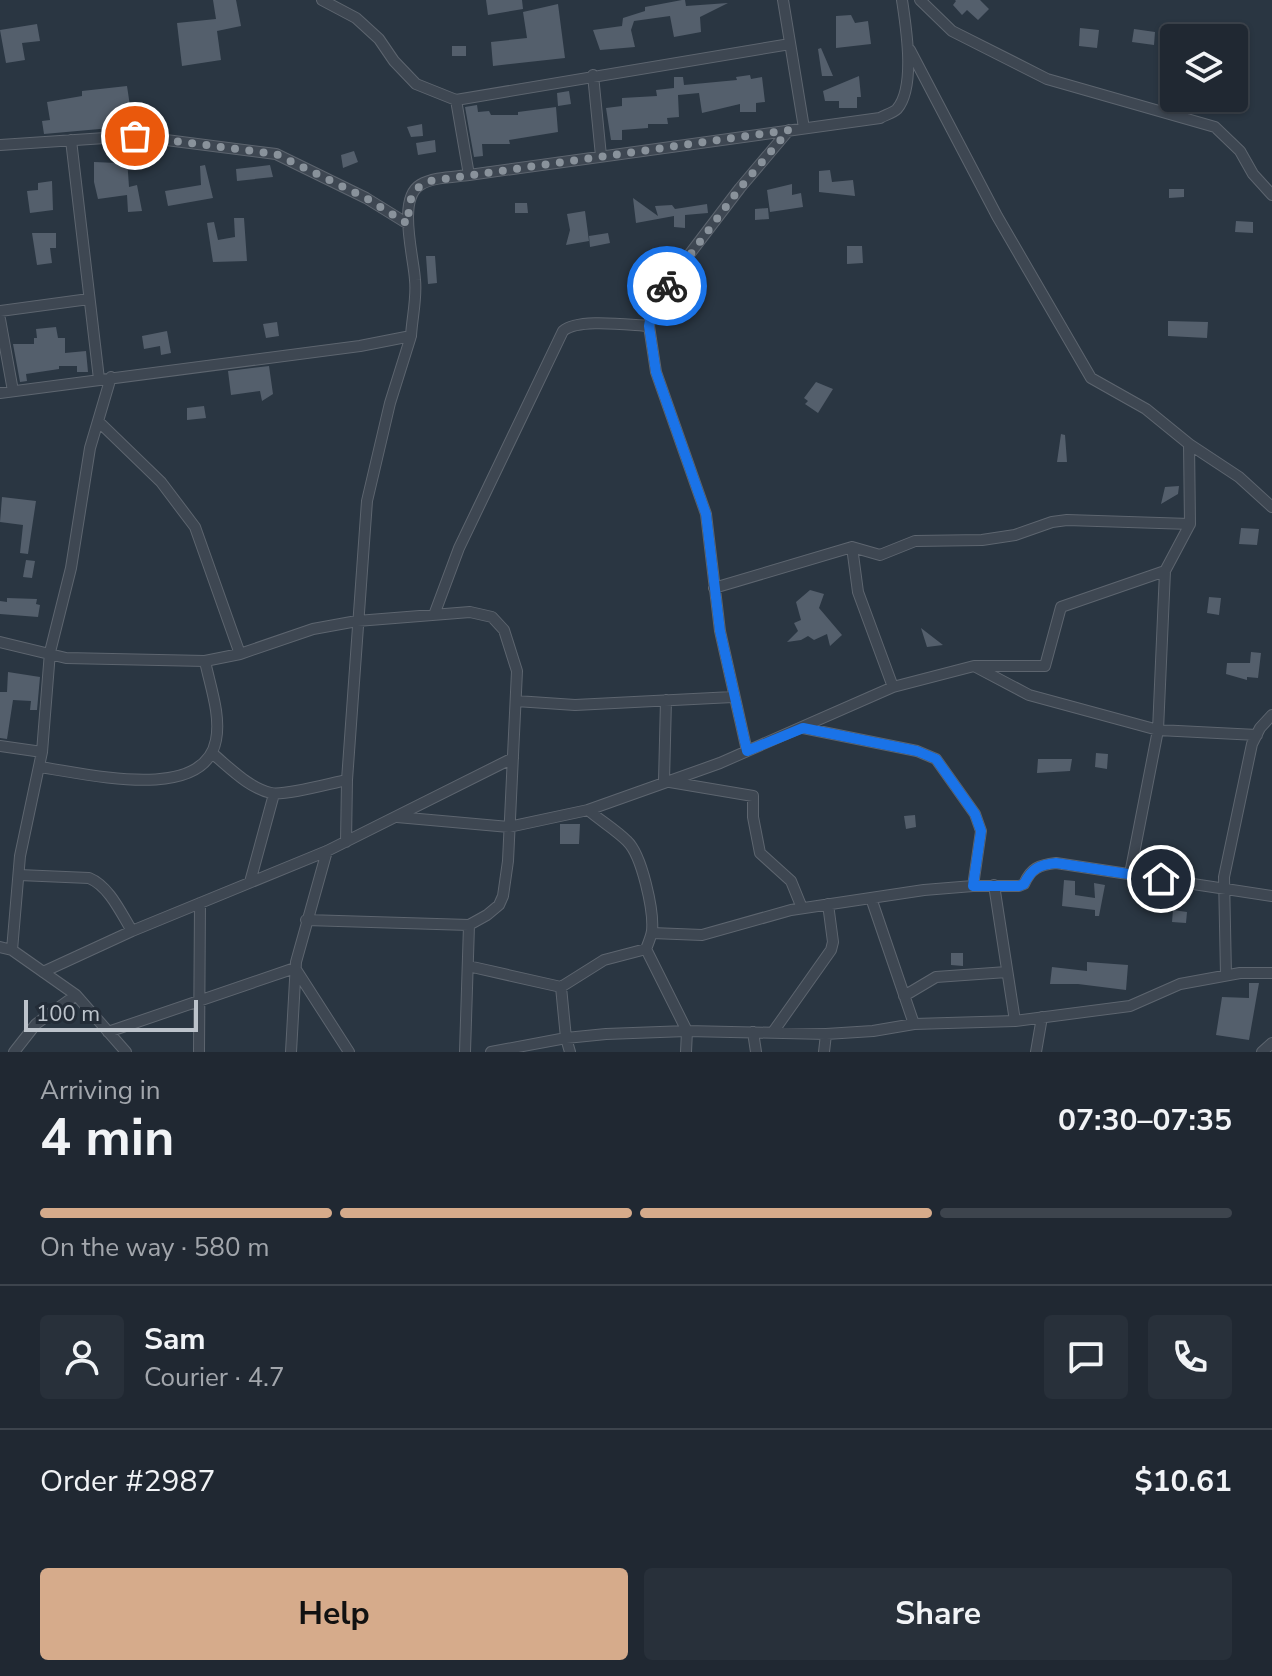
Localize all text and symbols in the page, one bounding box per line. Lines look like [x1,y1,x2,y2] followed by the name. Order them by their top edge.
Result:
[1160,24,1248,112] map controls
[1160,24,1248,112] button: layers
[101,102,169,170] pin
[113,114,157,158] icon: bag
[627,246,707,326] courier
[645,264,689,308] icon: bike
[1127,845,1195,913] pin
[1139,857,1183,901] icon: home
[24,996,198,1032] scale bar
[36,999,100,1029] text: 100 m
[40,1073,161,1108] text: Arriving in
[1058,1100,1232,1141] text: 07:30–07:35
[40,1102,175,1173] text: 4 min
[40,1230,269,1265] text: On the way · 580 m
[40,1315,124,1399] button: person
[1044,1315,1128,1399] button: chat
[1148,1315,1232,1399] button: phone
[144,1319,206,1360] text: Sam
[144,1360,285,1395] text: Courier · 4.7
[40,1461,215,1502] text: Order #2987
[1135,1461,1232,1502] text: $10.61
[40,1568,628,1660] button: Help
[644,1568,1232,1660] button: Share

